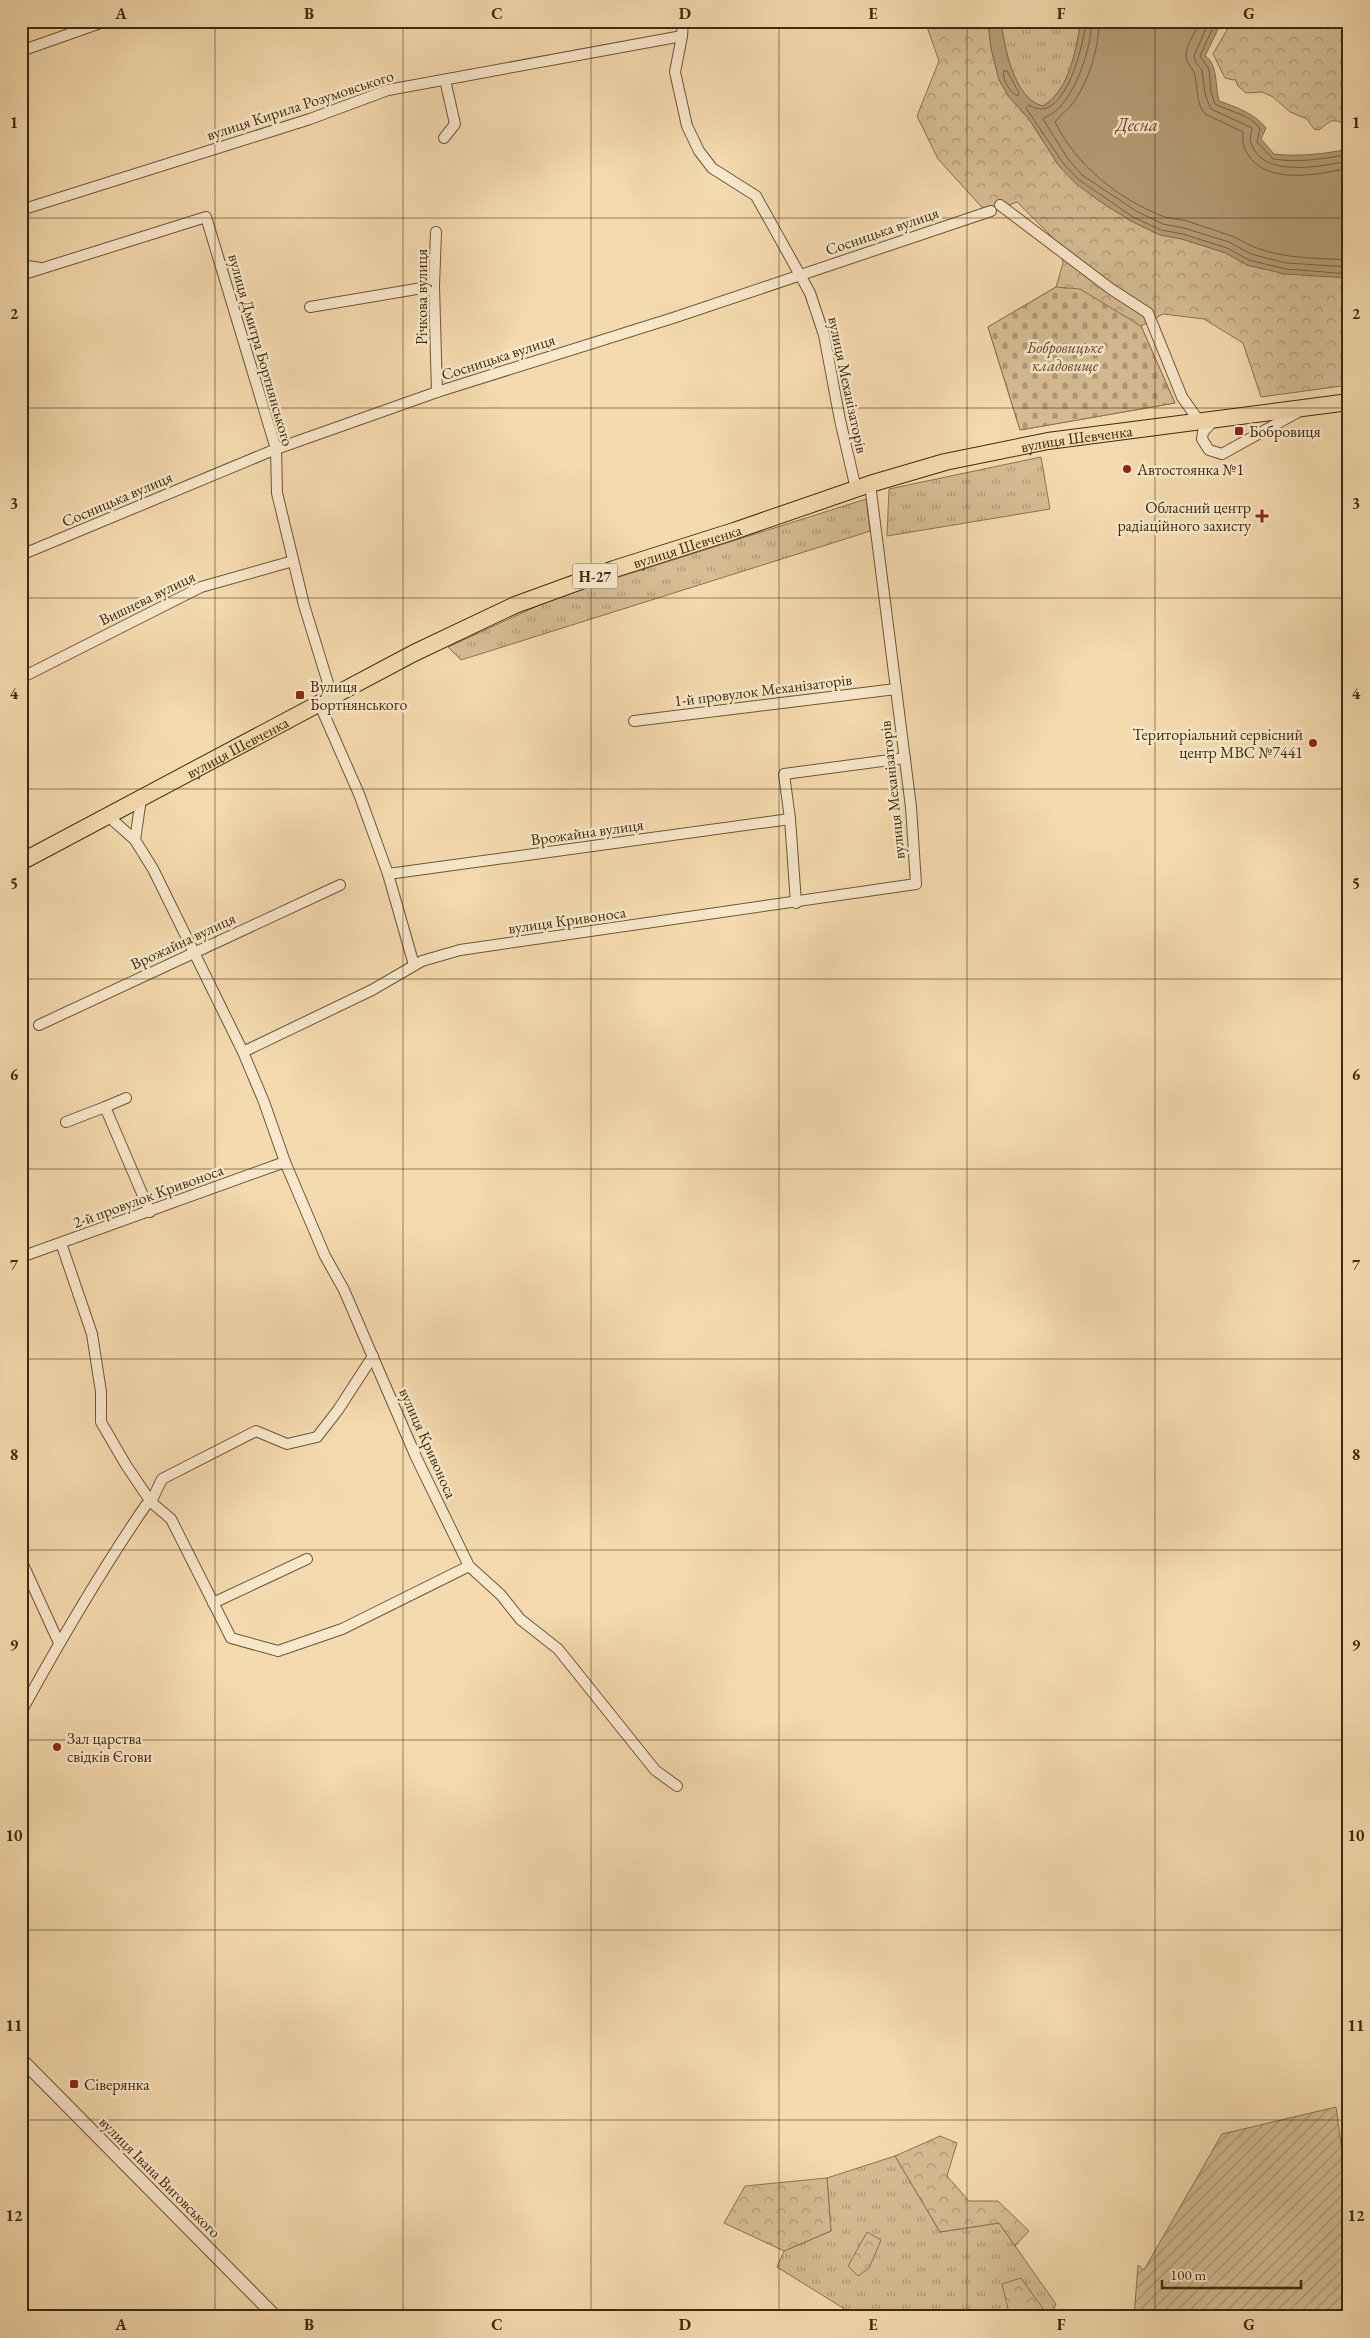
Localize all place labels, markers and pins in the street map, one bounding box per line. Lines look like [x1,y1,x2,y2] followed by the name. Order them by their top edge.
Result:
[1249,421,1321,442] place label: Бобровиця
[1233,425,1245,437] marker: Бобровиця
[1136,459,1244,480] place label: Автостоянка №1
[1121,463,1133,475] marker: Автостоянка №1
[1118,497,1252,536] place label: Обласний центр радіаційного захисту
[1255,509,1269,523] marker: Обласний центр радіаційного захисту
[310,676,407,715] place label: Вулиця Бортнянського
[294,689,306,701] marker: Вулиця Бортнянського
[1133,724,1304,763] place label: Територіальний сервісний центр МВС №7441
[1307,737,1319,749] marker: Територіальний сервісний центр МВС №7441
[67,1728,153,1767] place label: Зал царства свідків Єгови
[51,1741,63,1753] marker: Зал царства свідків Єгови
[84,2074,150,2095] place label: Сіверянка
[68,2078,80,2090] marker: Сіверянка

